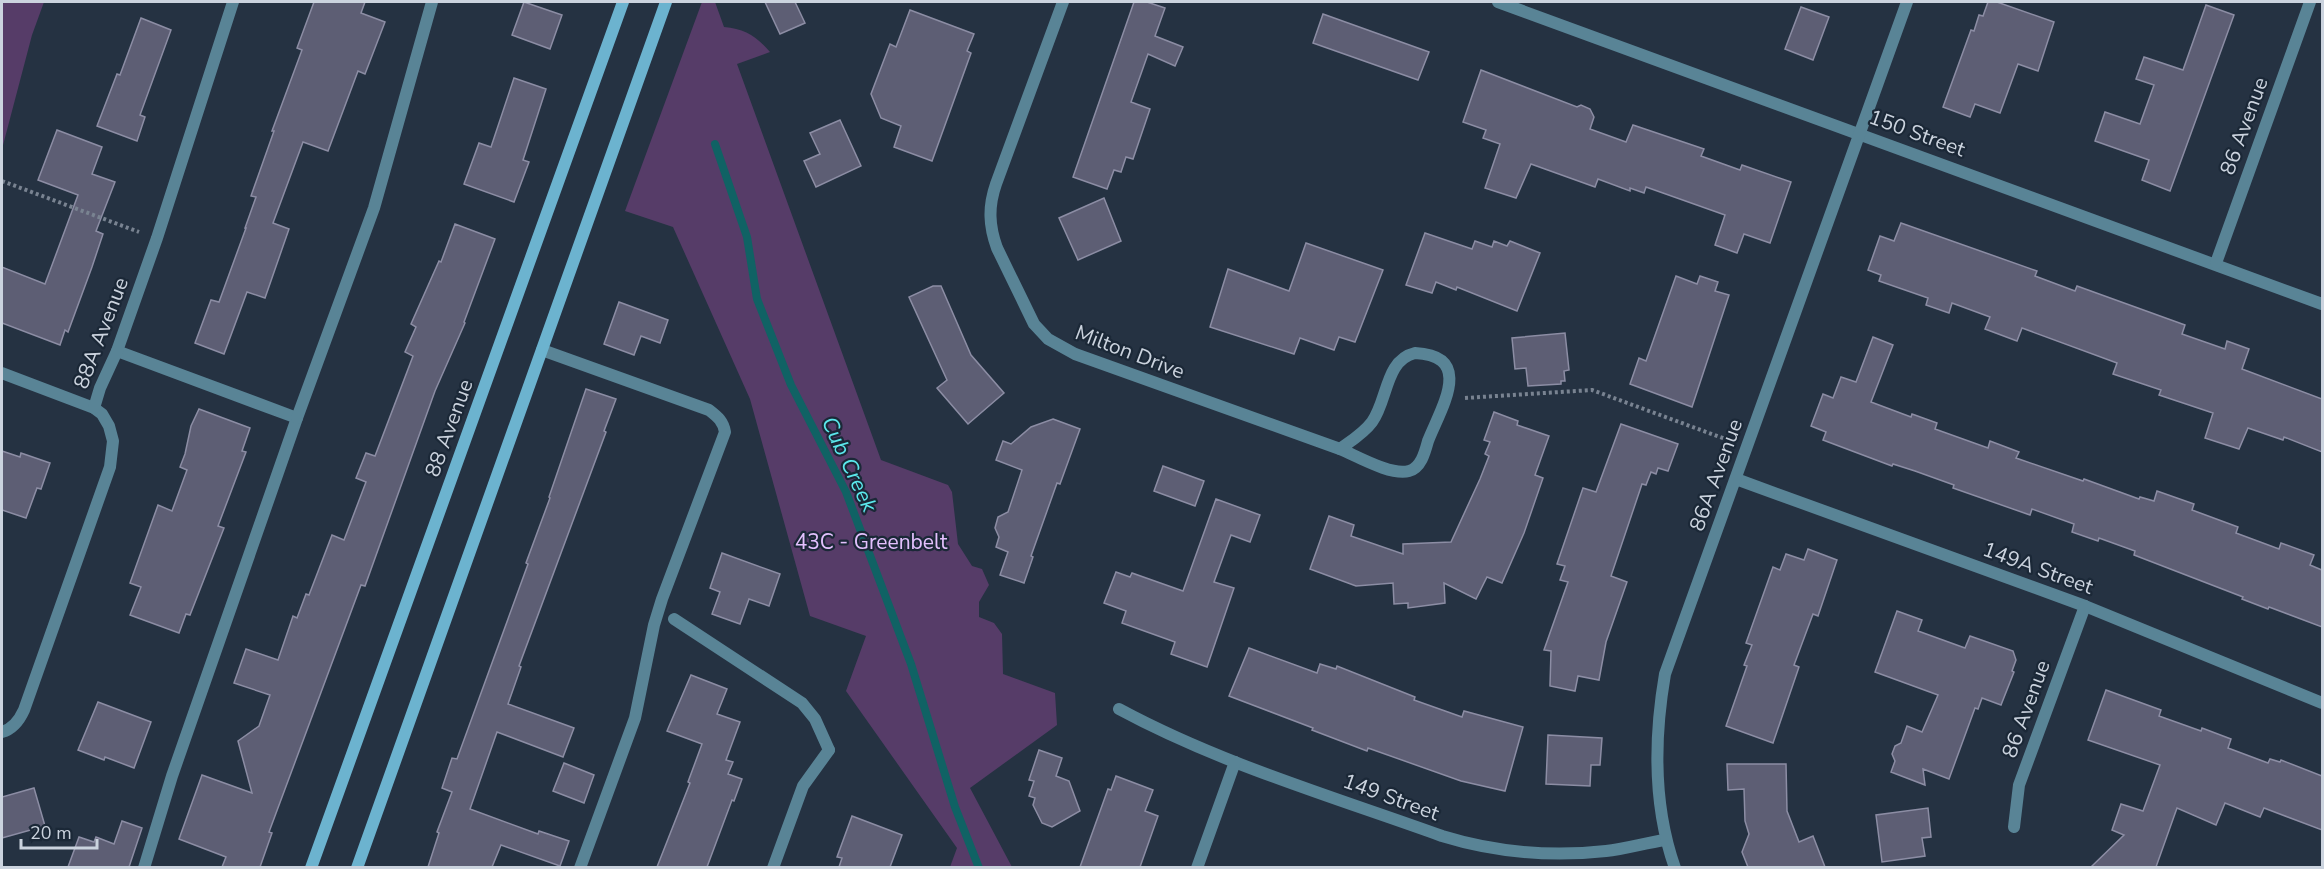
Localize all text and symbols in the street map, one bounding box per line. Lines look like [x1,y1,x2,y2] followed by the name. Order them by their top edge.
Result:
[2213,73,2275,179] street label: 86 Avenue
[1865,103,1970,164] street label: 150 Street
[67,273,135,393] street label: 88A Avenue
[1071,318,1189,386] street label: Milton Drive
[418,375,480,481] street label: 88 Avenue
[814,412,885,518] water label: Cub Creek
[1683,415,1749,535] street label: 86A Avenue
[795,528,948,556] park label: 43C - Greenbelt
[1979,535,2098,601] street label: 149A Street
[1995,656,2057,762] street label: 86 Avenue
[1339,767,1444,828] street label: 149 Street
[21,812,98,850] scale bar
[30,821,72,845] text: 20 m

